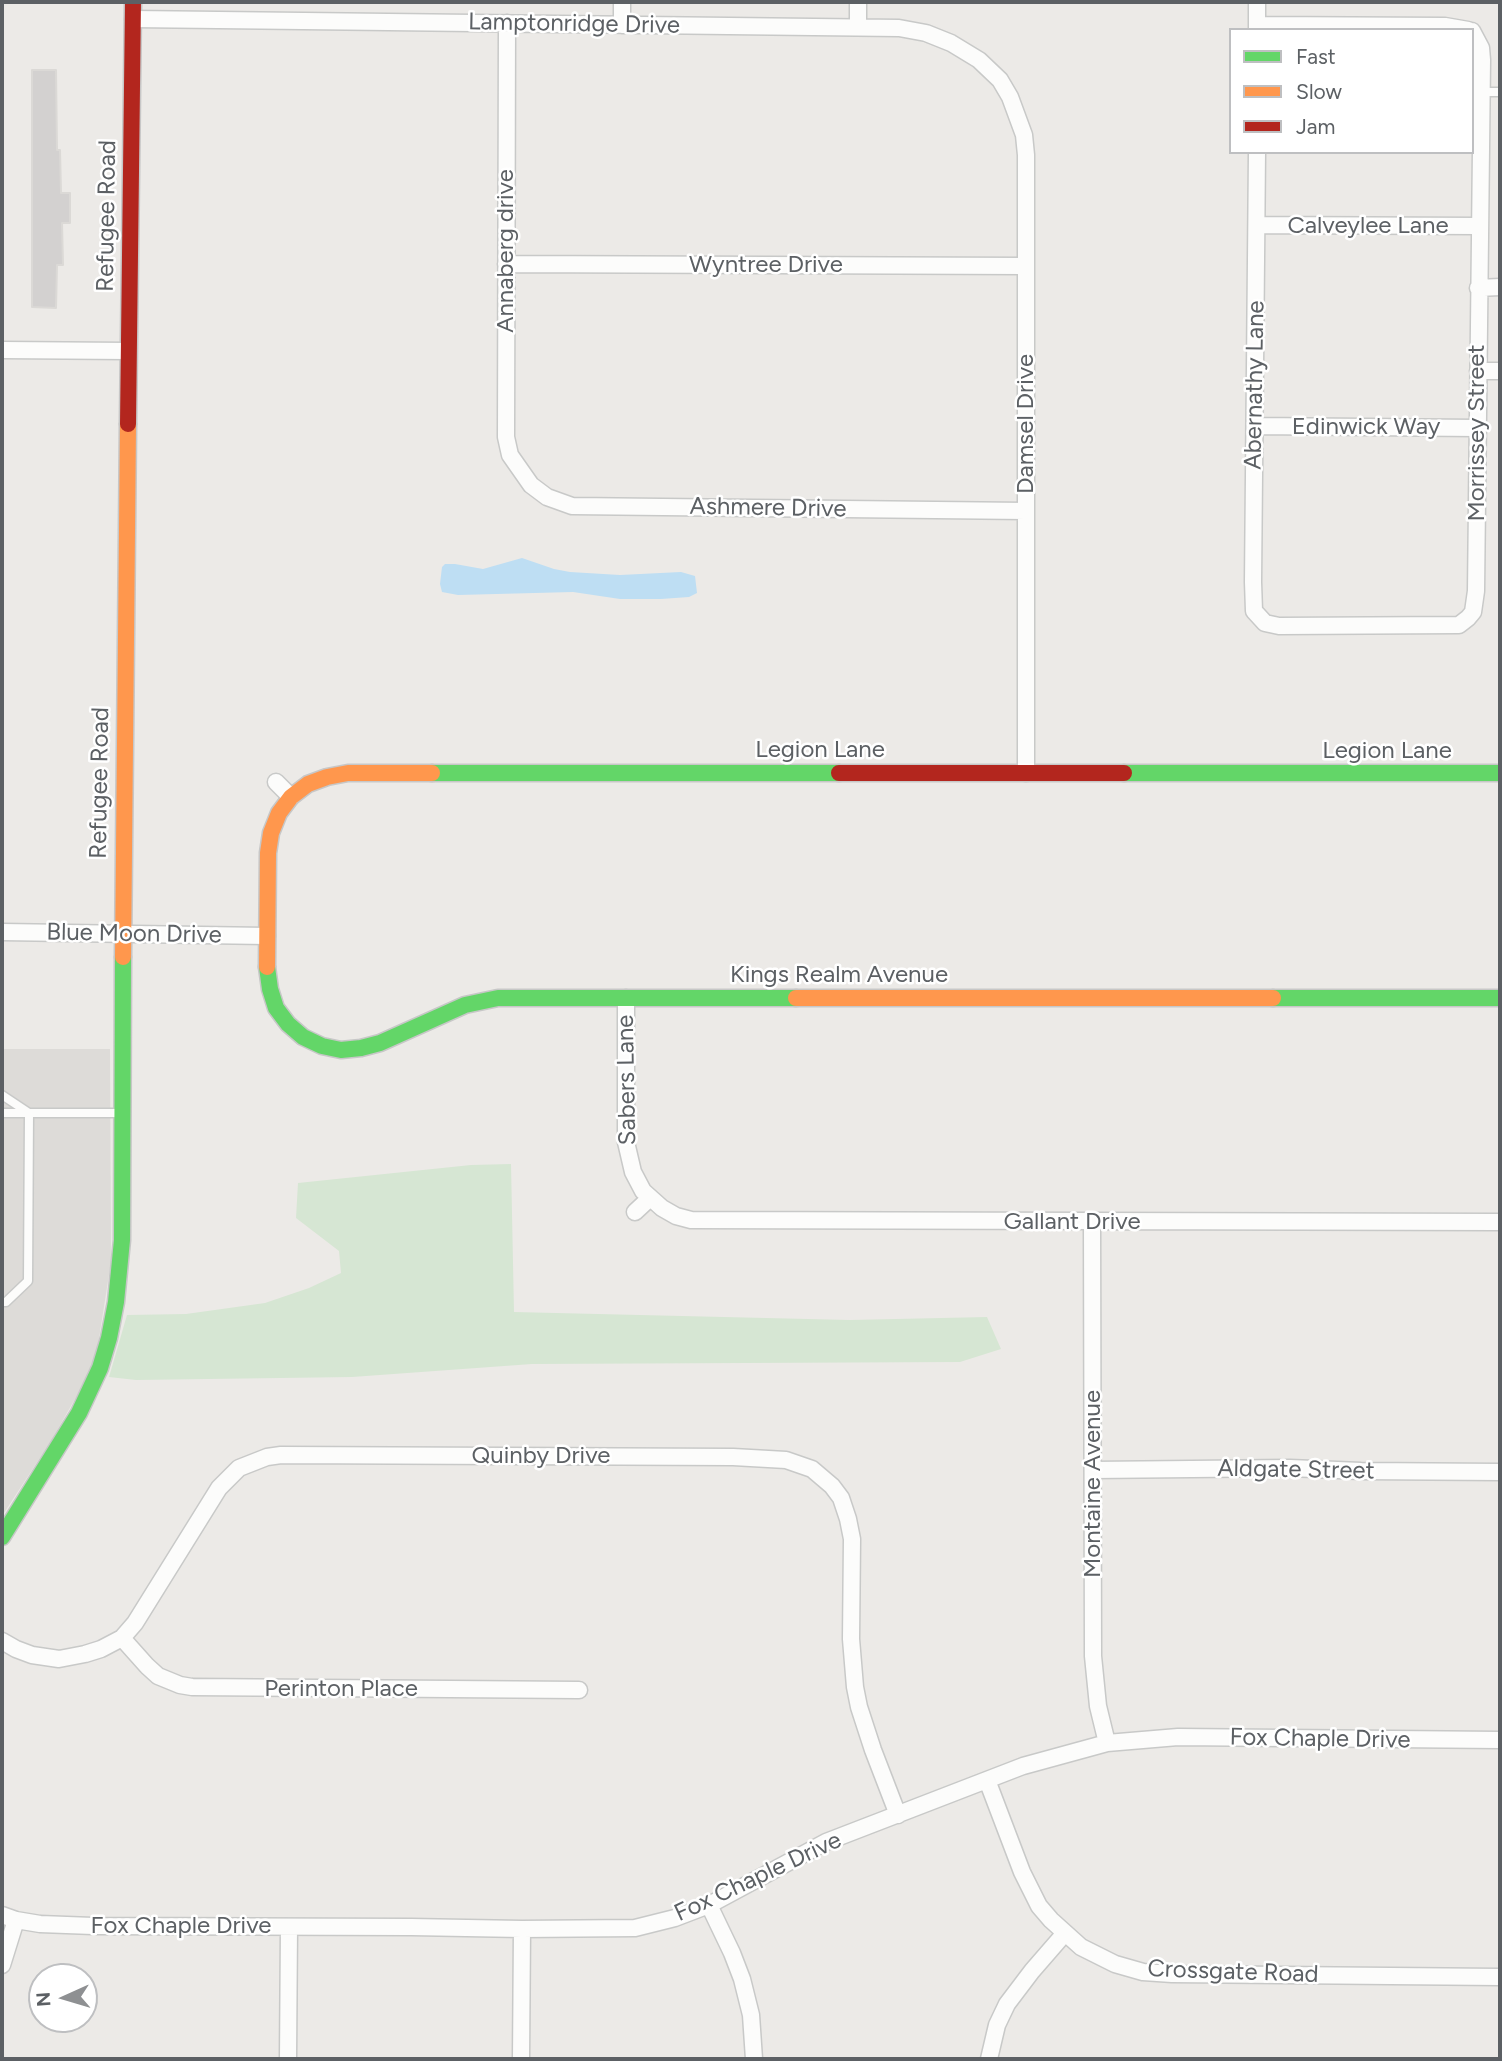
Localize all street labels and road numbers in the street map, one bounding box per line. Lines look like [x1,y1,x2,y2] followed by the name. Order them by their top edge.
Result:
[468,8,680,40] street label: Lamptonridge Drive
[91,140,123,292] street label: Refugee Road
[492,169,520,333] street label: Annaberg drive
[1287,212,1449,240] street label: Calveylee Lane
[689,251,843,279] street label: Wyntree Drive
[1239,300,1271,470] street label: Abernathy Lane
[1463,345,1491,521] street label: Morrissey Street
[1012,354,1040,494] street label: Damsel Drive
[1292,413,1440,441] street label: Edinwick Way
[689,492,847,524] street label: Ashmere Drive
[84,707,116,859] street label: Refugee Road
[755,736,885,764] street label: Legion Lane
[1322,737,1452,765] street label: Legion Lane
[46,918,222,950] street label: Blue Moon Drive
[730,961,948,989] street label: Kings Realm Avenue
[611,1014,643,1146] street label: Sabers Lane
[1003,1208,1141,1236] street label: Gallant Drive
[1079,1390,1107,1578] street label: Montaine Avenue
[472,1442,610,1470] street label: Quinby Drive
[1217,1454,1375,1486] street label: Aldgate Street
[264,1675,418,1703] street label: Perinton Place
[1229,1723,1411,1755] street label: Fox Chaple Drive
[670,1826,846,1928] street label: Fox Chaple Drive
[91,1912,271,1940] street label: Fox Chaple Drive
[1147,1955,1319,1989] street label: Crossgate Road

